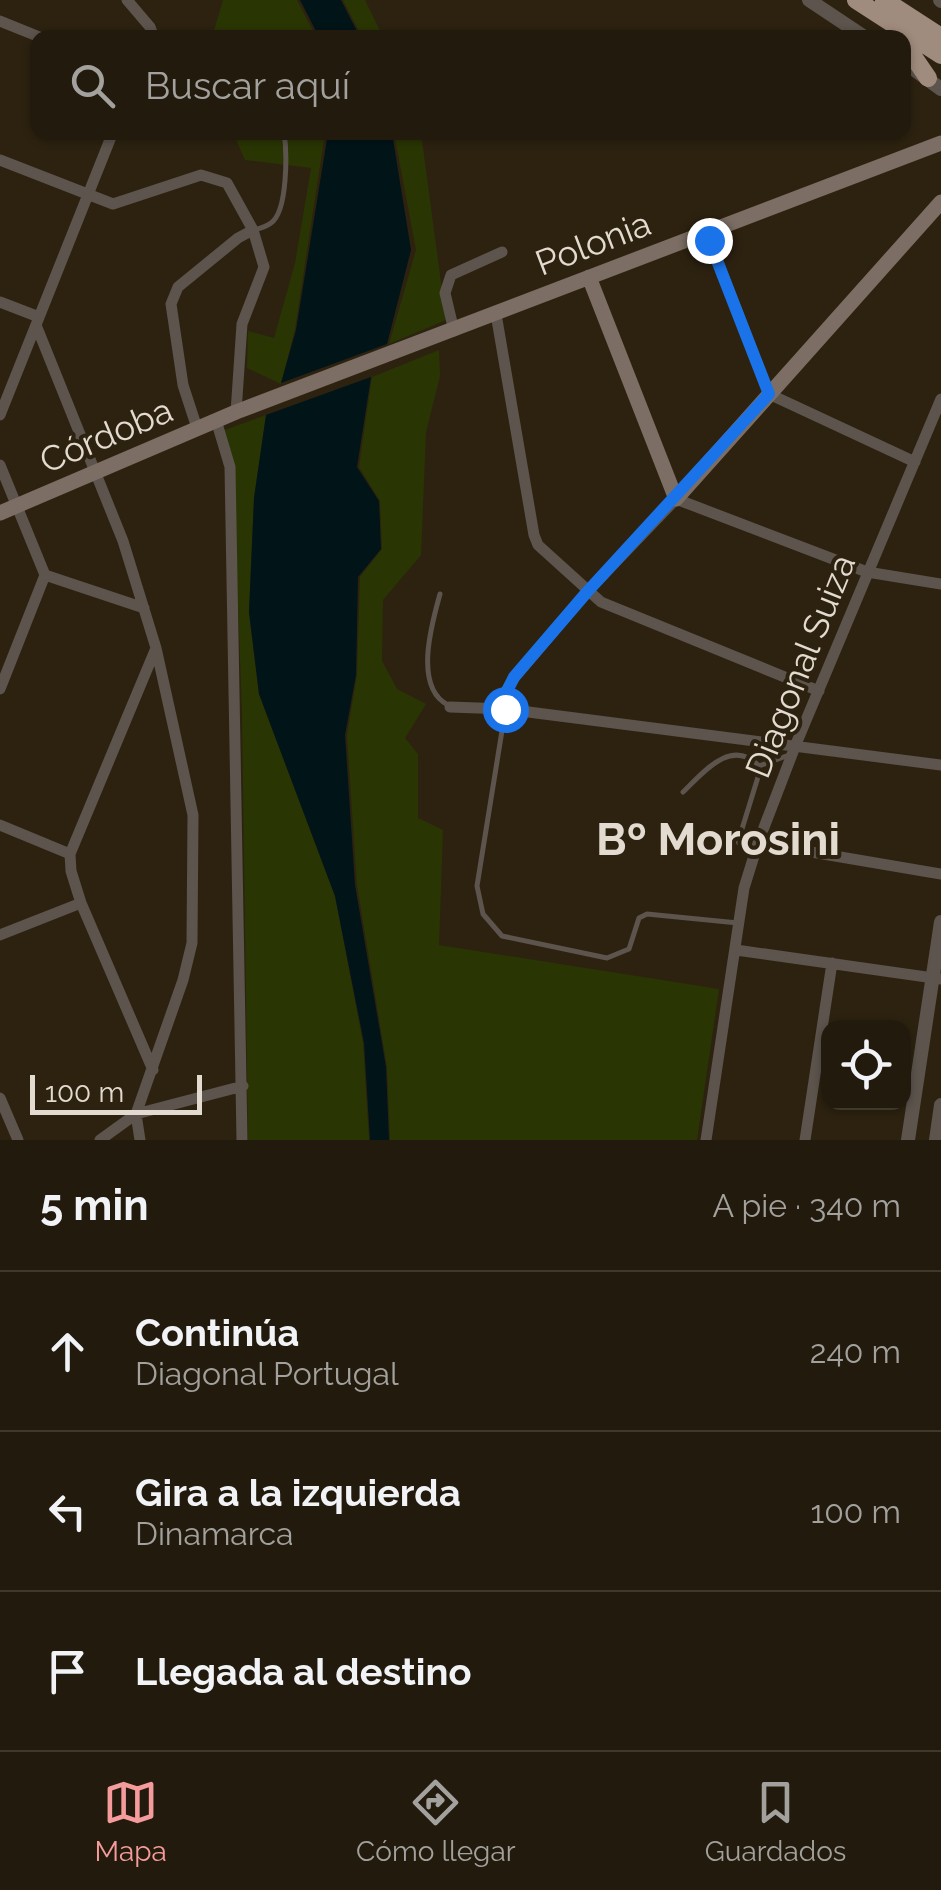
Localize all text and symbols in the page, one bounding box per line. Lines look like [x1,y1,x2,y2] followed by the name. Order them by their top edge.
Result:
[30,30,911,140] search box
[65,58,120,113] icon: search
[145,63,350,108] text: Buscar aquí
[530,202,656,284] street label: Polonia
[687,218,733,264] route end
[34,389,178,481] street label: Córdoba
[737,548,863,784] street label: Diagonal Suiza
[483,687,529,733] route start
[596,813,840,866] district label: Bº Morosini
[821,1020,911,1110] map controls
[821,1020,911,1110] button: locate
[30,1070,202,1114] scale bar
[45,1076,124,1109] text: 100 m
[40,1181,149,1230] text: 5 min
[713,1187,901,1224] text: A pie · 340 m
[135,1310,299,1355] text: Continúa
[40,1324,95,1379] icon: ahead
[810,1333,901,1370] text: 240 m
[135,1355,399,1392] text: Diagonal Portugal
[135,1470,461,1515] text: Gira a la izquierda
[40,1484,95,1539] icon: left
[811,1493,901,1530] text: 100 m
[135,1515,294,1552] text: Dinamarca
[40,1644,95,1699] icon: arrive
[135,1649,472,1694] text: Llegada al destino
[95,1775,167,1868] tab: Mapa
[356,1775,516,1868] tab: Cómo llegar
[705,1775,846,1868] tab: Guardados

